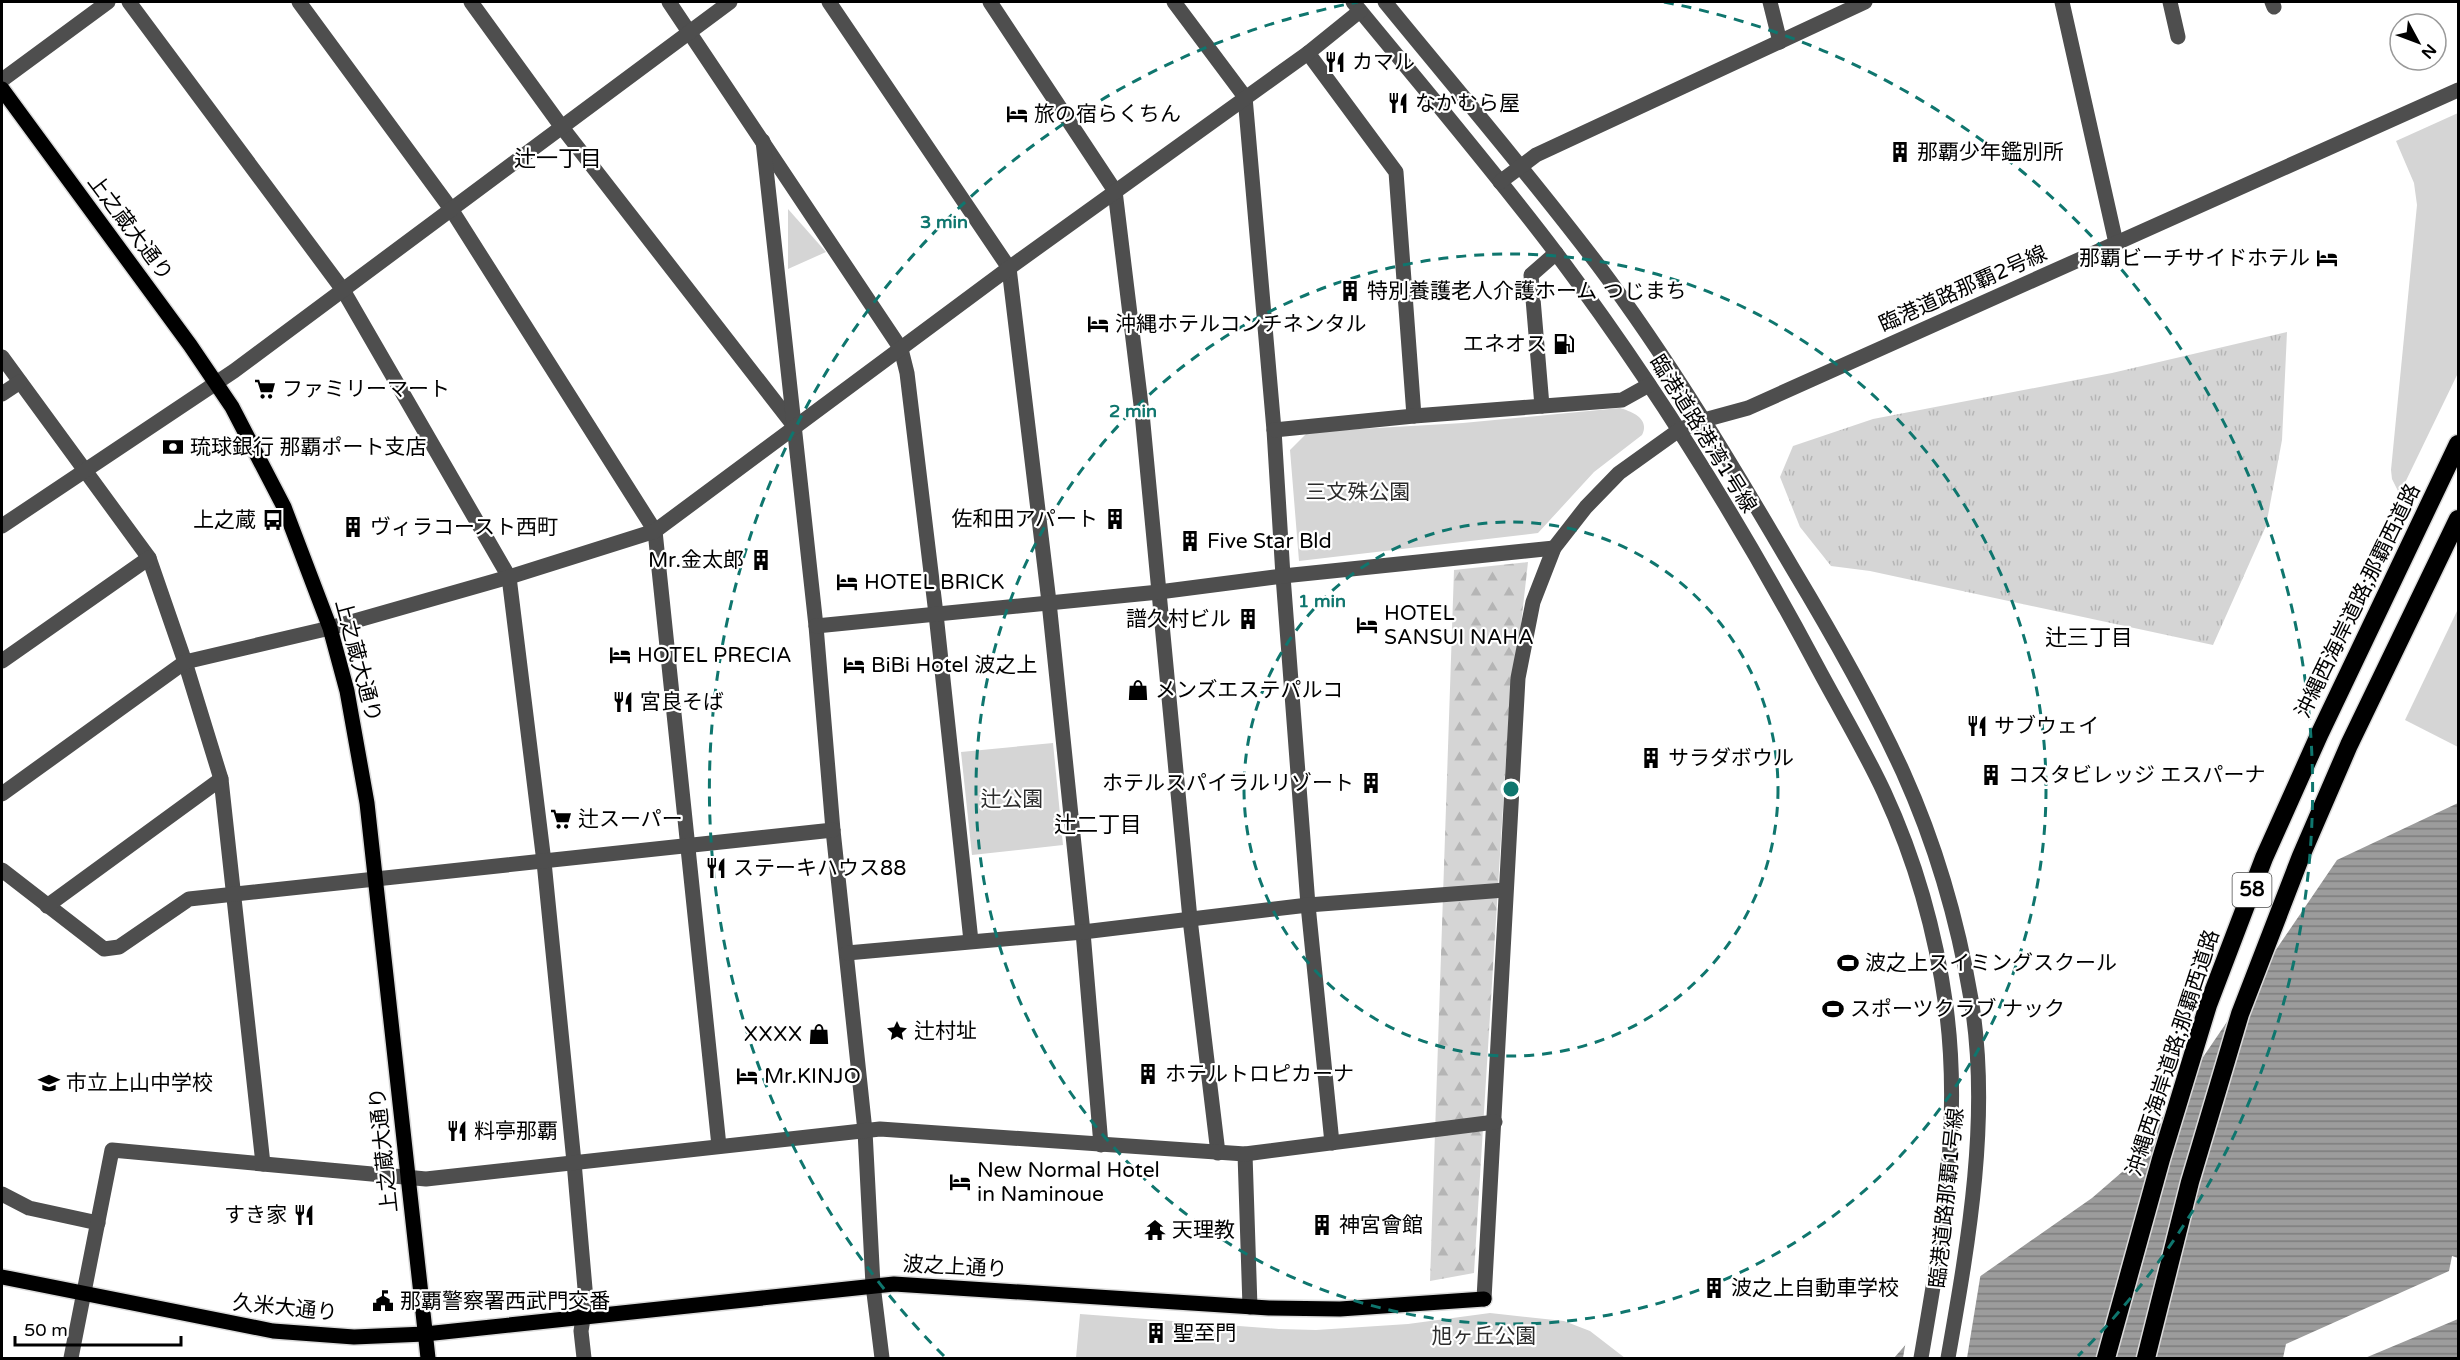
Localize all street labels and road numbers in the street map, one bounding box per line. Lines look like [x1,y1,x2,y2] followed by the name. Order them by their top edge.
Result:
[82,170,178,286] street label: 上之蔵大通り
[1875,241,2051,337] street label: 臨港道路那覇2号線
[1644,351,1762,517] street label: 臨港道路港湾1号線
[2290,480,2426,722] street label: 沖縄西海岸道路;那覇西道路
[330,597,386,725] street label: 上之蔵大通り
[2232,873,2272,907] road number: 58
[2121,927,2225,1179] street label: 沖縄西海岸道路;那覇西道路
[365,1086,403,1214] street label: 上之蔵大通り
[1925,1107,1969,1289] street label: 臨港道路那覇1号線
[902,1252,1008,1282] street label: 波之上通り
[231,1290,339,1326] street label: 久米大通り

